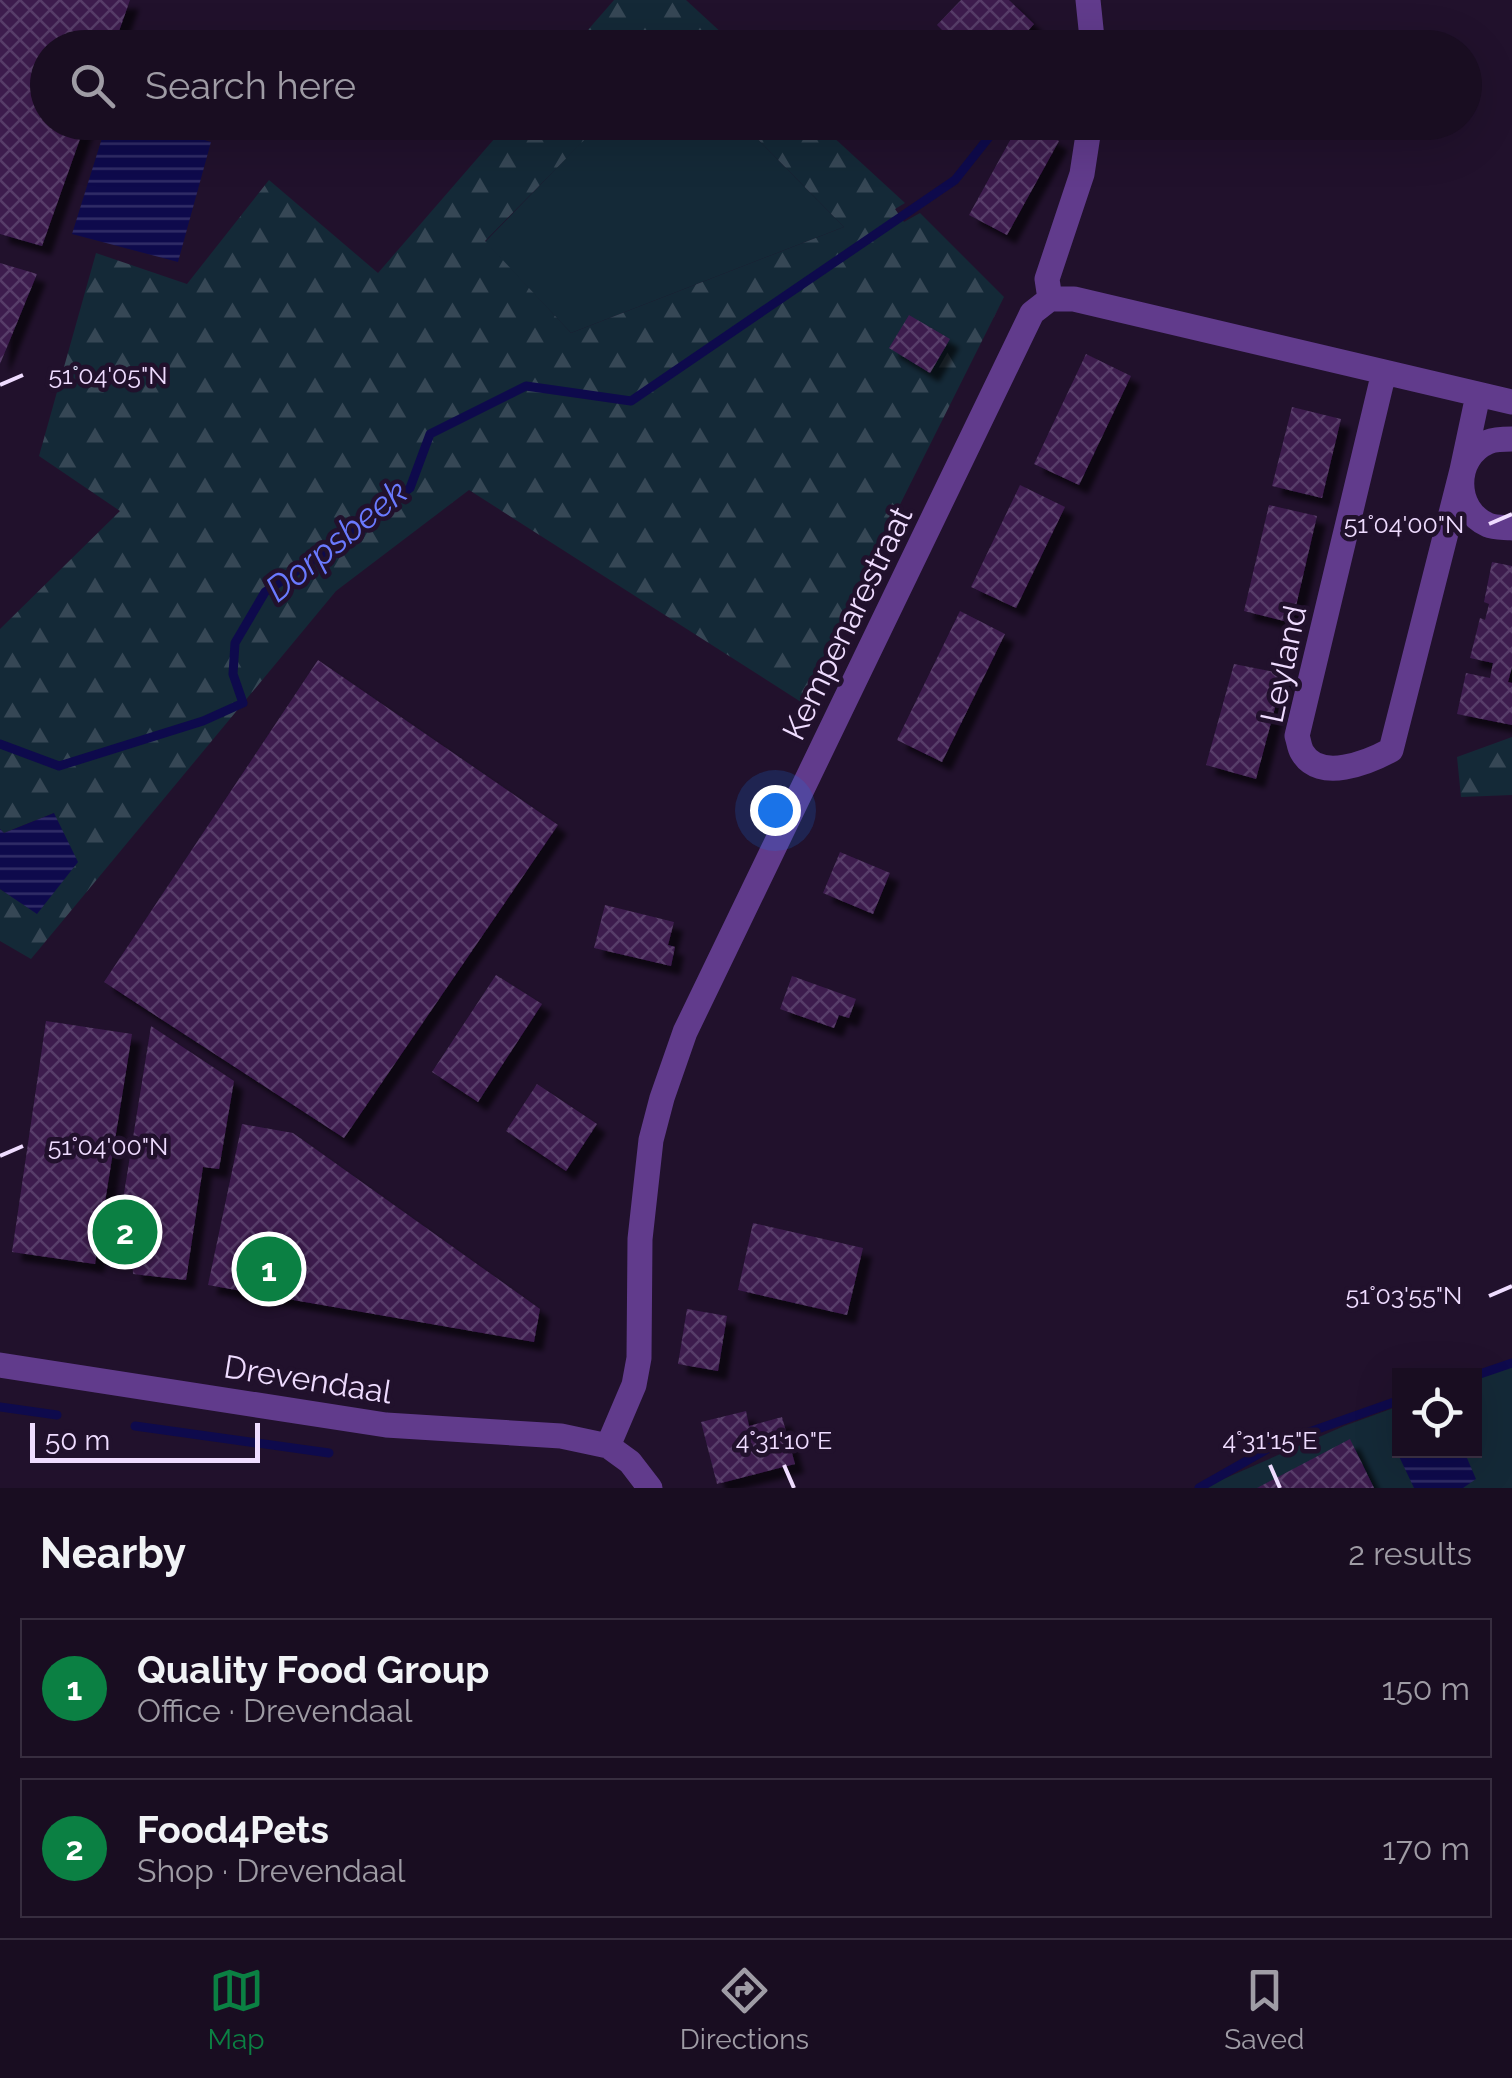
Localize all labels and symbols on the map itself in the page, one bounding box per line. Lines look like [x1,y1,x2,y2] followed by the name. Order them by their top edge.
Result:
[48,360,168,390] text: 51°04'05"N
[257,470,415,610] water label: Dorpsbeek
[775,500,920,746] street label: Kempenarestraat
[1344,509,1464,539] text: 51°04'00"N
[1253,602,1313,726] street label: Leyland
[750,785,801,836] your location
[48,1131,168,1161] text: 51°04'00"N
[92,1194,158,1270] pin: 2
[236,1232,302,1306] pin: 1
[1346,1280,1462,1310] text: 51°03'55"N
[221,1347,395,1411] street label: Drevendaal
[30,1418,260,1462] scale bar
[736,1425,832,1455] text: 4°31'10"E
[1223,1425,1317,1455] text: 4°31'15"E

